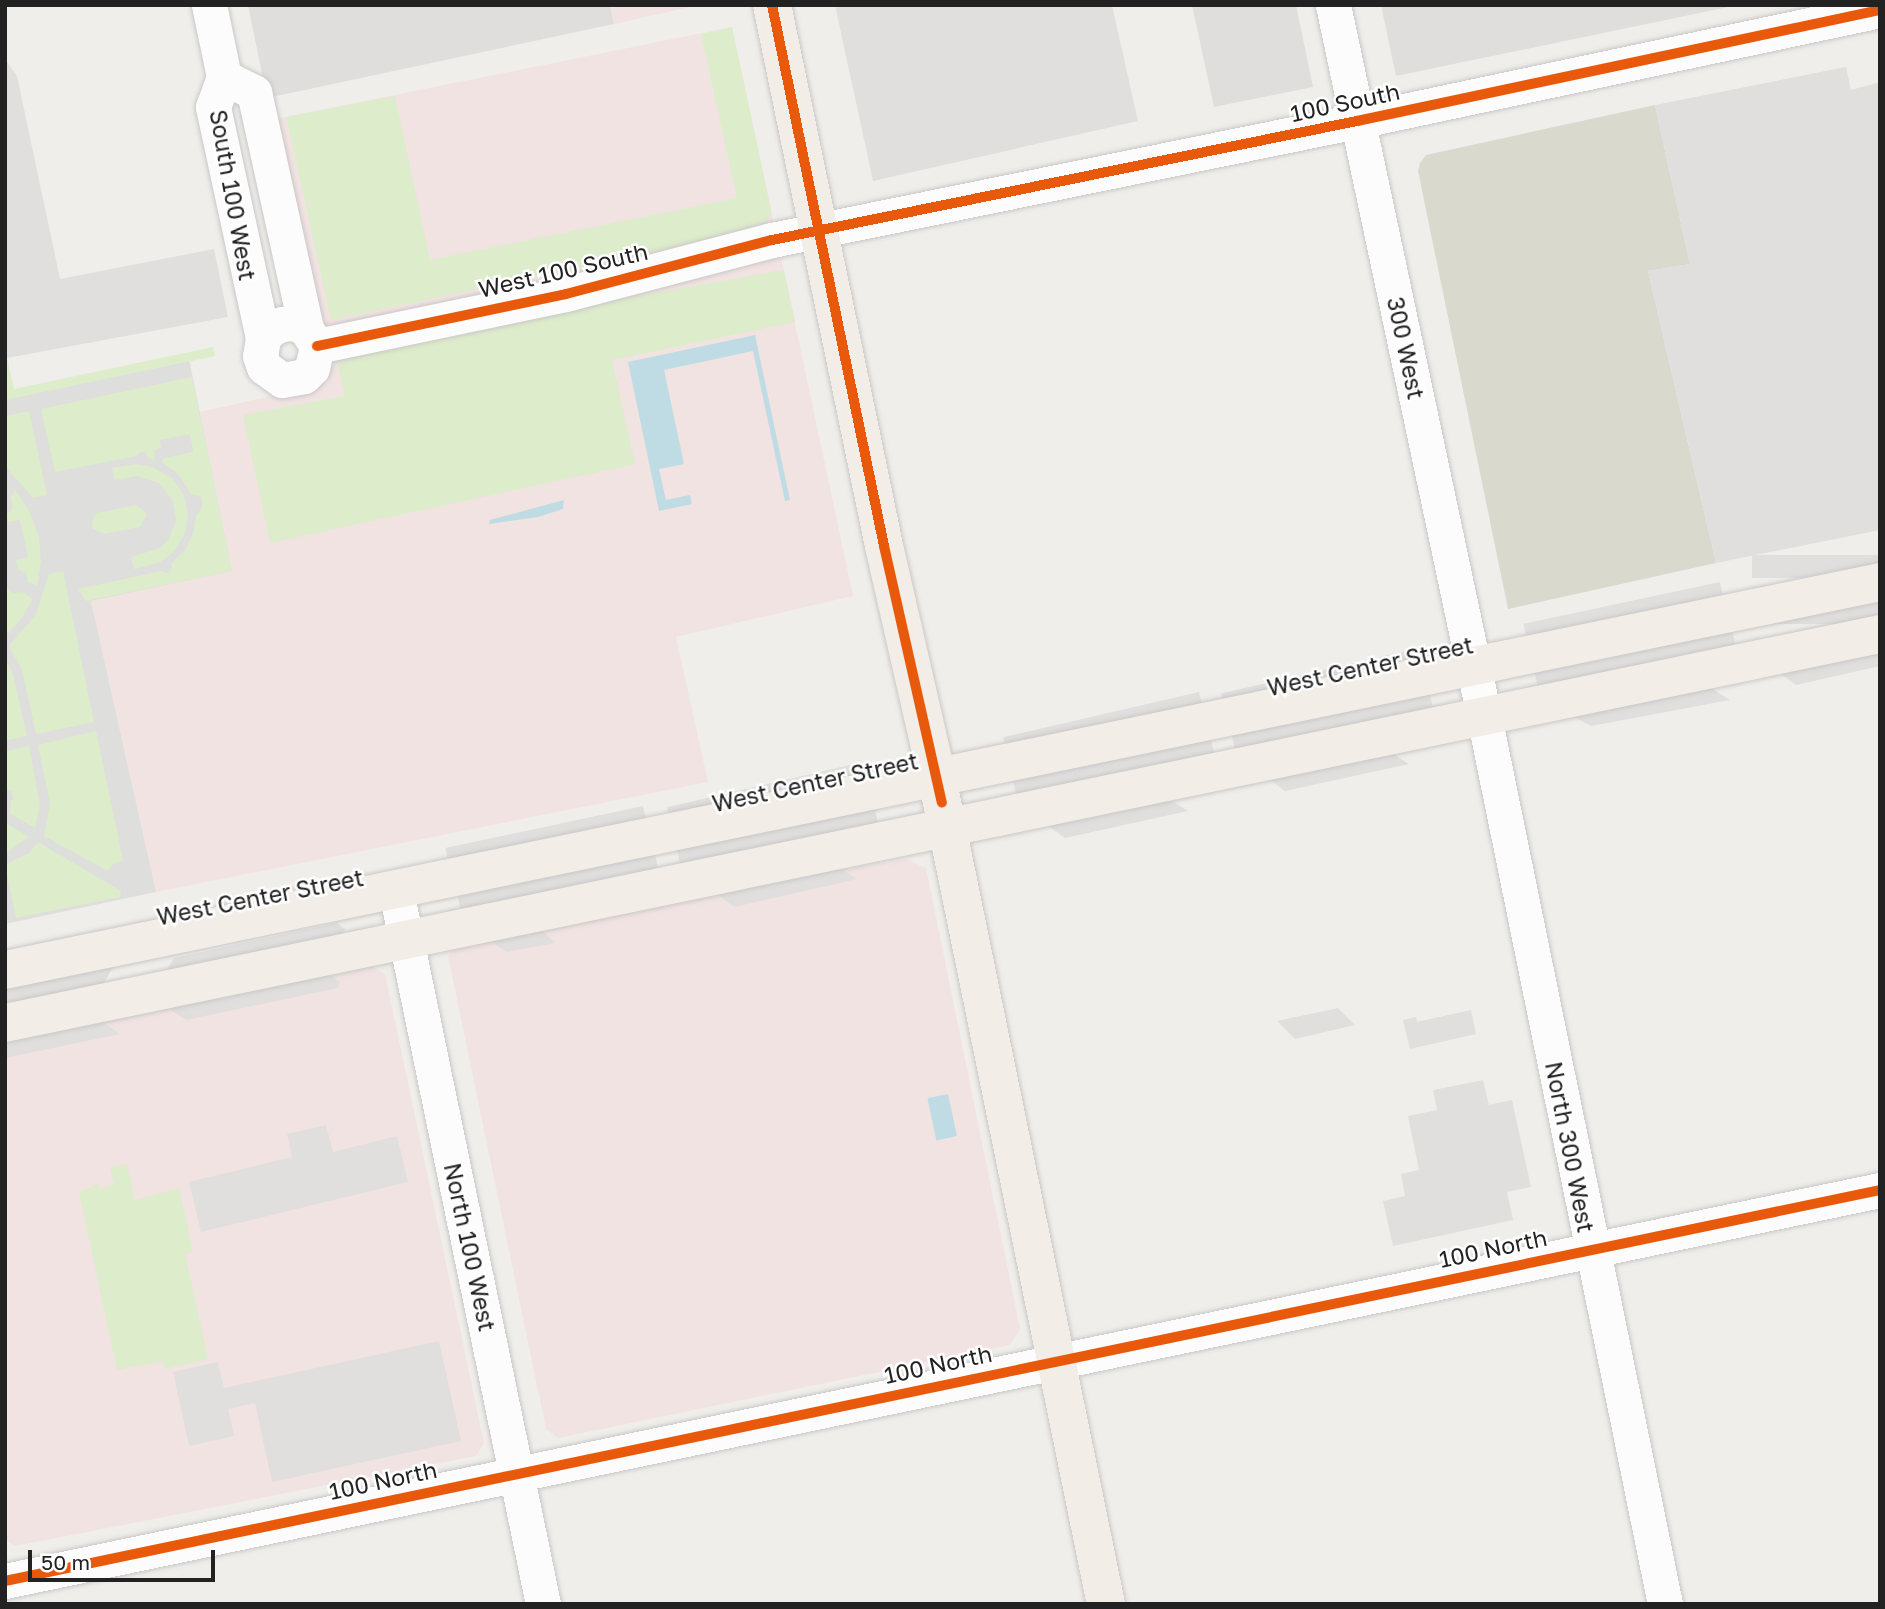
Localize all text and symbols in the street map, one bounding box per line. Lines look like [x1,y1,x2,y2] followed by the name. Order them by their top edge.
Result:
[1288,77,1402,127] street label: 100 South
[204,107,262,283] street label: South 100 West
[476,237,650,303] street label: West 100 South
[1382,294,1430,402] street label: 300 West
[1264,631,1476,701] street label: West Center Street
[709,747,921,817] street label: West Center Street
[154,863,366,931] street label: West Center Street
[1540,1059,1600,1235] street label: North 300 West
[439,1160,501,1334] street label: North 100 West
[1437,1223,1549,1273] street label: 100 North
[882,1339,994,1389] street label: 100 North
[327,1455,439,1505] street label: 100 North
[32,1536,219,1580] scale bar
[41,1549,90,1575] text: 50 m

